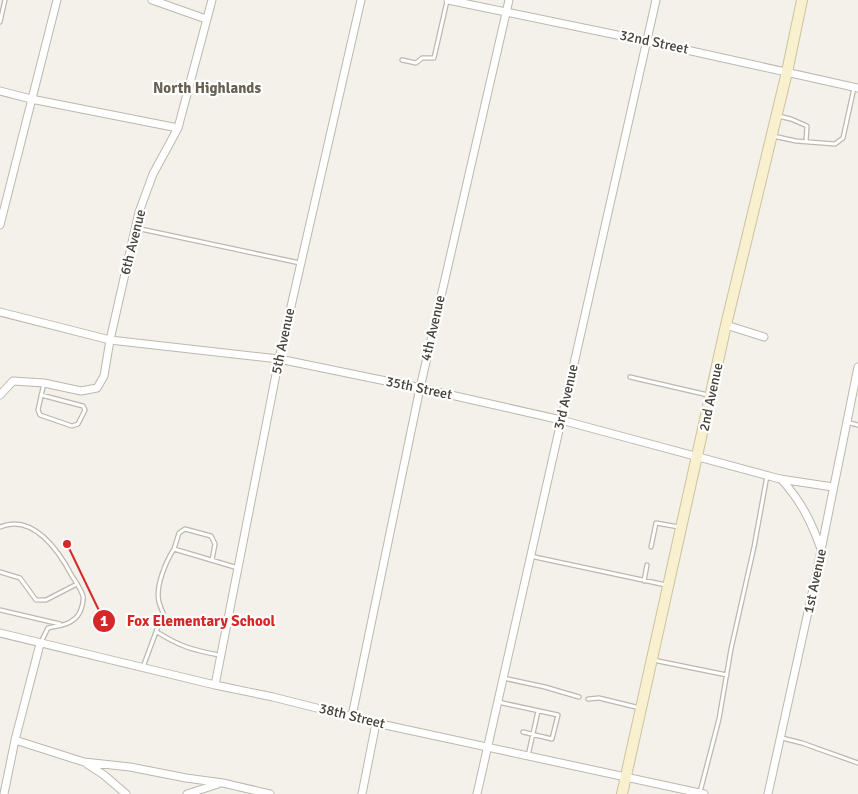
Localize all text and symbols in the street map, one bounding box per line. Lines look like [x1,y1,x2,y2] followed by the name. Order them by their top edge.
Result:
[618,26,690,58] street label: 32nd Street
[153,79,261,97] district label: North Highlands
[117,207,149,277] street label: 6th Avenue
[417,293,449,363] street label: 4th Avenue
[268,306,298,376] street label: 5th Avenue
[695,361,727,433] street label: 2nd Avenue
[550,362,582,432] street label: 3rd Avenue
[384,373,454,403] street label: 35th Street
[800,547,830,615] street label: 1st Avenue
[92,606,285,636] callout: Fox Elementary School
[100,612,108,630] text: 1
[127,612,276,630] text: Fox Elementary School
[317,700,387,732] street label: 38th Street

